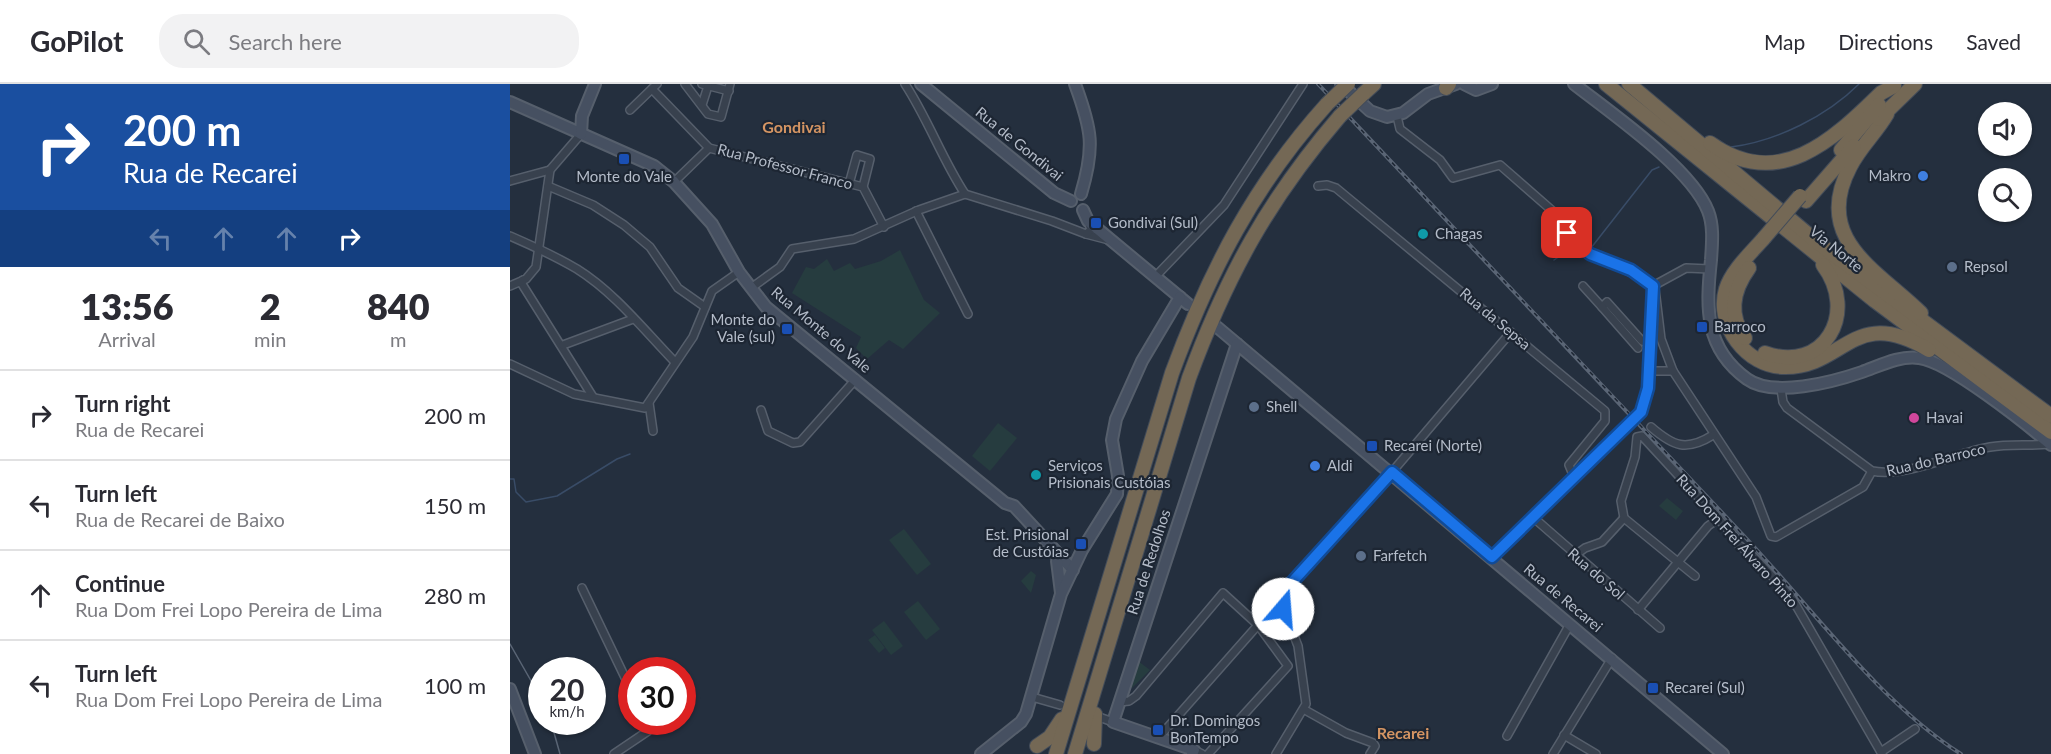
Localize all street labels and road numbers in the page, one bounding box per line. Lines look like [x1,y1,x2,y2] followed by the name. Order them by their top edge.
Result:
[972,102,1067,184] street label: Rua de Gondivai
[716,139,855,193] street label: Rua Professor Franco
[1806,221,1867,275] street label: Via Norte
[768,282,875,376] street label: Rua Monte do Vale
[1457,283,1535,353] street label: Rua da Sepsa
[1884,439,1987,479] street label: Rua do Barroco
[1673,470,1802,611] street label: Rua Dom Frei Álvaro Pinto
[1123,507,1174,617] street label: Rua de Redolhos
[1564,544,1629,603] street label: Rua do Sol
[1521,559,1607,635] street label: Rua de Recarei

